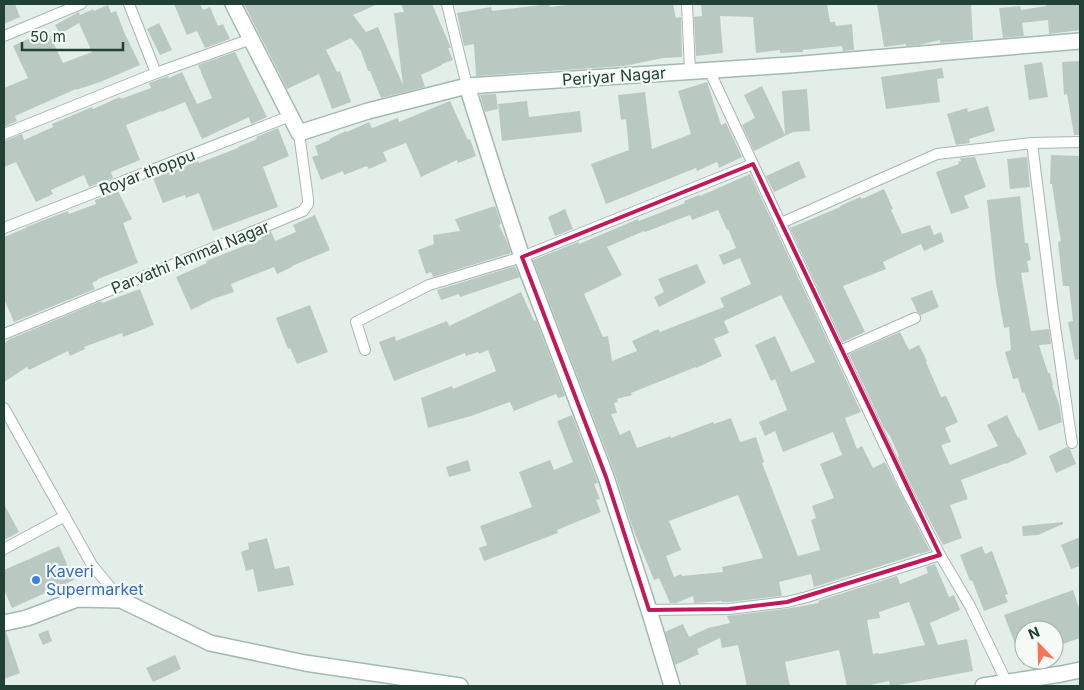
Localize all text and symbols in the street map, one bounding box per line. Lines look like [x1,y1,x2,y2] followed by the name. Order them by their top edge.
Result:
[22,20,124,52] scale bar
[30,27,66,46] text: 50 m
[561,62,667,90] street label: Periyar Nagar
[96,145,198,199] street label: Royar thoppu
[108,216,272,298] street label: Parvathi Ammal Nagar
[46,561,143,599] place label: Kaveri Supermarket
[30,574,42,586] marker: Kaveri Supermarket
[1014,620,1064,670] north arrow
[1025,623,1042,642] text: N

